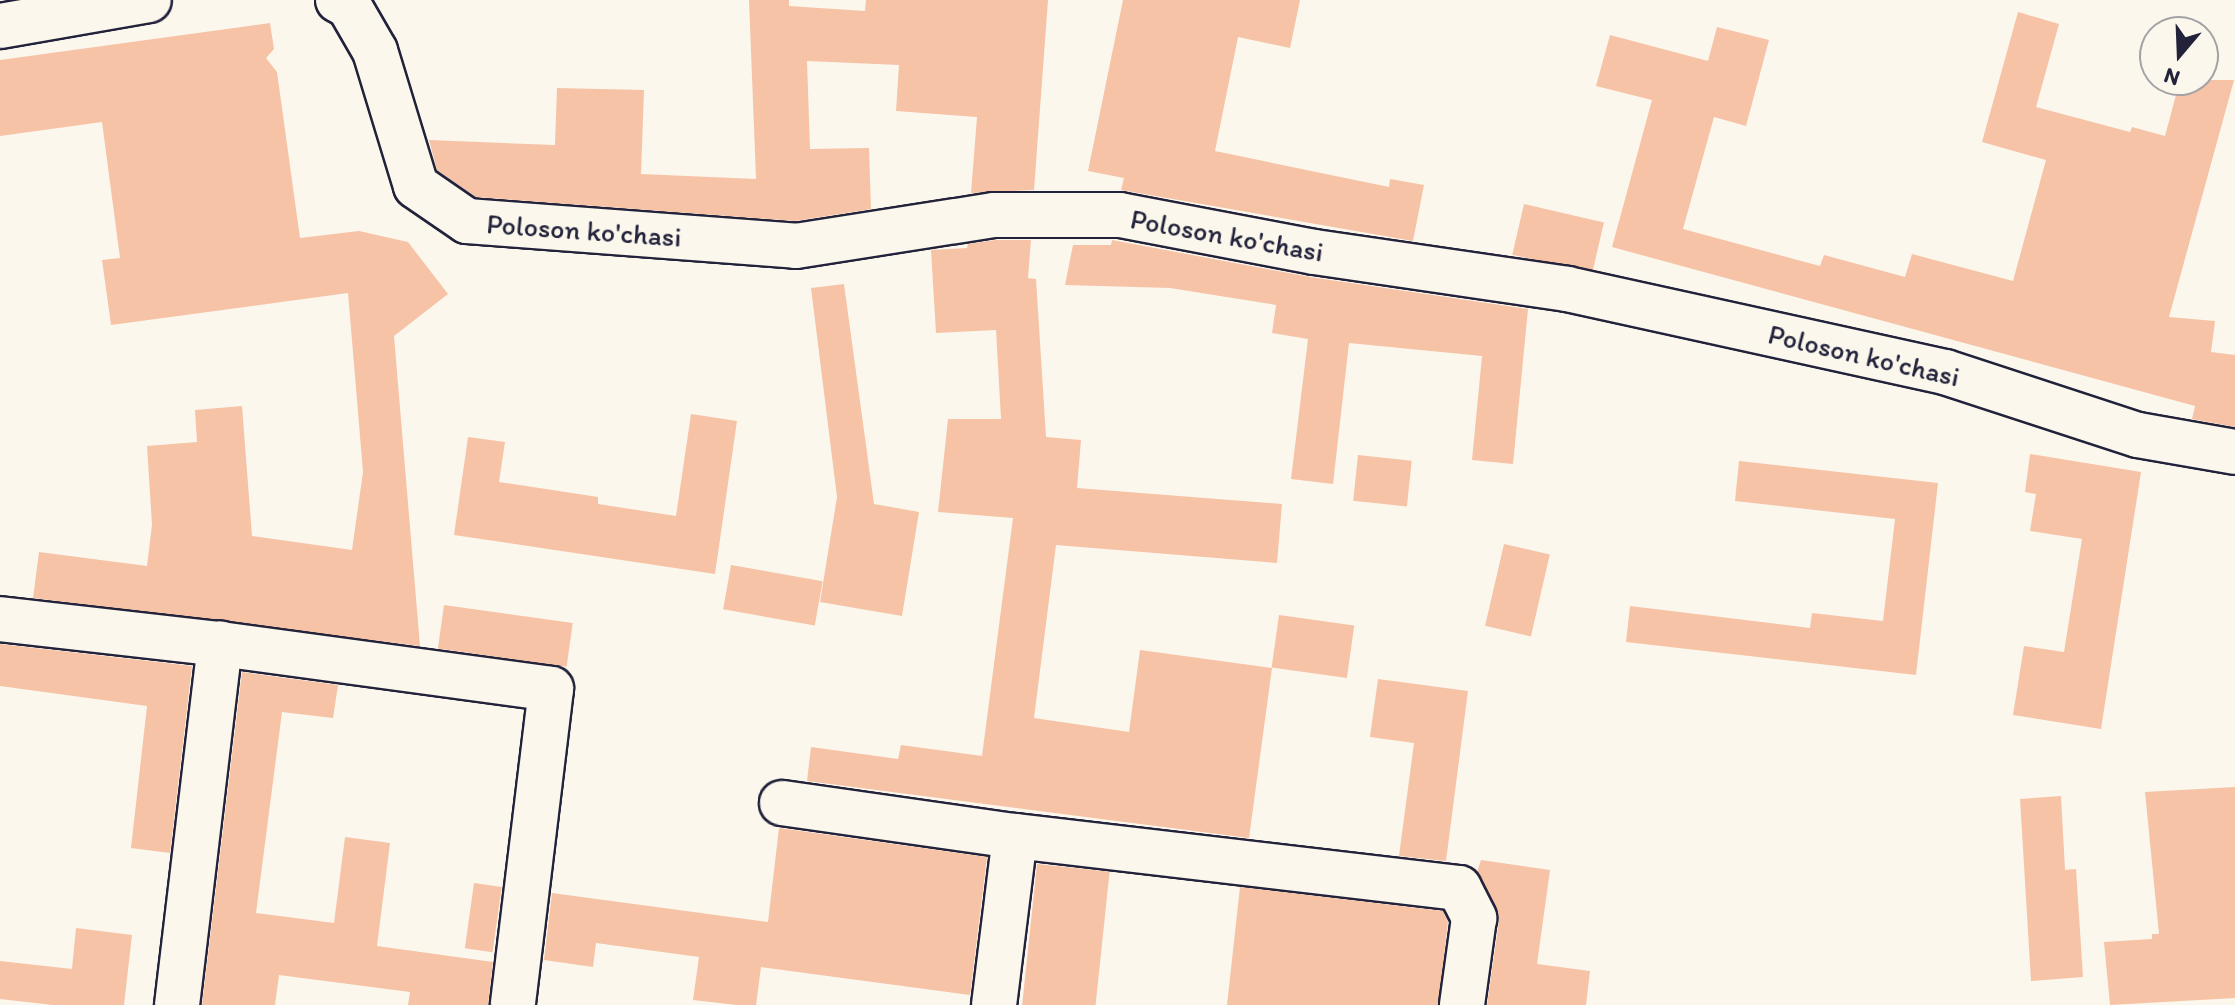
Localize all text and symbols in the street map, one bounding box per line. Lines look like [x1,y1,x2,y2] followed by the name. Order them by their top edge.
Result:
[2139,16,2219,96] north arrow
[2160,62,2183,92] text: N
[1128,202,1326,268] street label: Poloson ko'chasi
[485,206,683,254] street label: Poloson ko'chasi
[1765,317,1963,393] street label: Poloson ko'chasi

